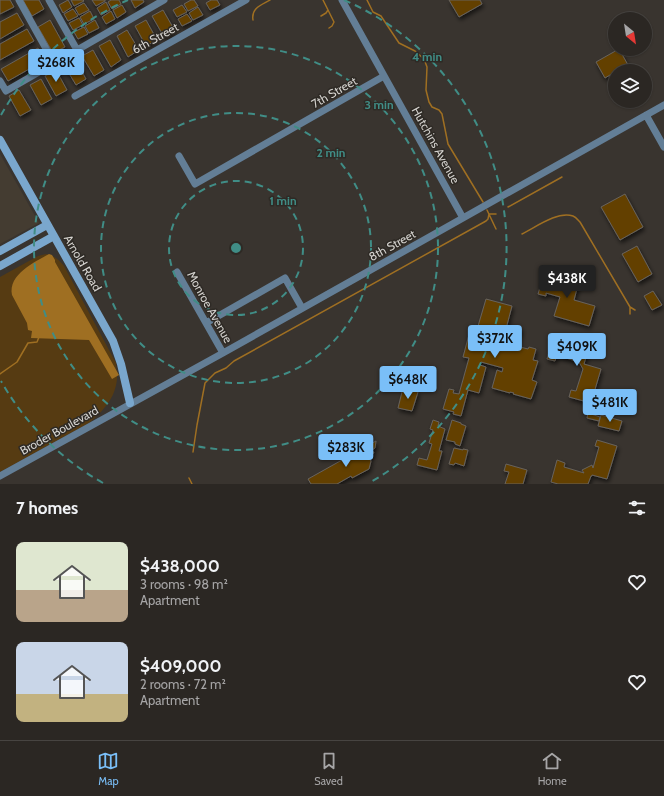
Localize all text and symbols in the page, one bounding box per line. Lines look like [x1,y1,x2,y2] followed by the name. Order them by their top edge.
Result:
[608,12,652,56] north arrow
[608,12,652,108] map controls
[129,19,181,57] street label: 6th Street
[28,49,84,83] pin: $268K
[412,49,442,64] text: 4 min
[37,54,75,70] text: $268K
[608,64,652,108] button: layers
[309,73,359,111] street label: 7th Street
[364,97,394,112] text: 3 min
[409,104,463,186] street label: Hutchins Avenue
[317,145,345,160] text: 2 min
[269,193,297,208] text: 1 min
[366,226,418,264] street label: 8th Street
[61,232,105,294] street label: Arnold Road
[229,241,243,255] centre of rings
[539,265,595,299] pin: $438K
[184,268,236,346] street label: Monroe Avenue
[548,270,586,286] text: $438K
[467,325,523,359] pin: $372K
[477,330,513,346] text: $372K
[549,333,605,367] pin: $409K
[557,338,597,354] text: $409K
[380,366,436,400] pin: $648K
[389,371,427,387] text: $648K
[582,389,638,423] pin: $481K
[592,394,628,410] text: $481K
[17,402,101,458] street label: Broder Boulevard
[318,434,374,468] pin: $283K
[327,439,365,455] text: $283K
[626,497,648,519] icon: filters
[16,498,78,518] text: 7 homes
[140,556,220,576] text: $438,000
[48,558,96,606] icon: home
[626,571,648,593] icon: heart
[140,576,228,592] text: 3 rooms · 98 m²
[140,592,200,608] text: Apartment
[140,656,221,676] text: $409,000
[48,658,96,706] icon: home
[626,671,648,693] icon: heart
[140,676,226,692] text: 2 rooms · 72 m²
[140,692,200,708] text: Apartment
[97,750,119,788] tab: Map
[314,750,343,788] tab: Saved
[538,750,567,788] tab: Home

